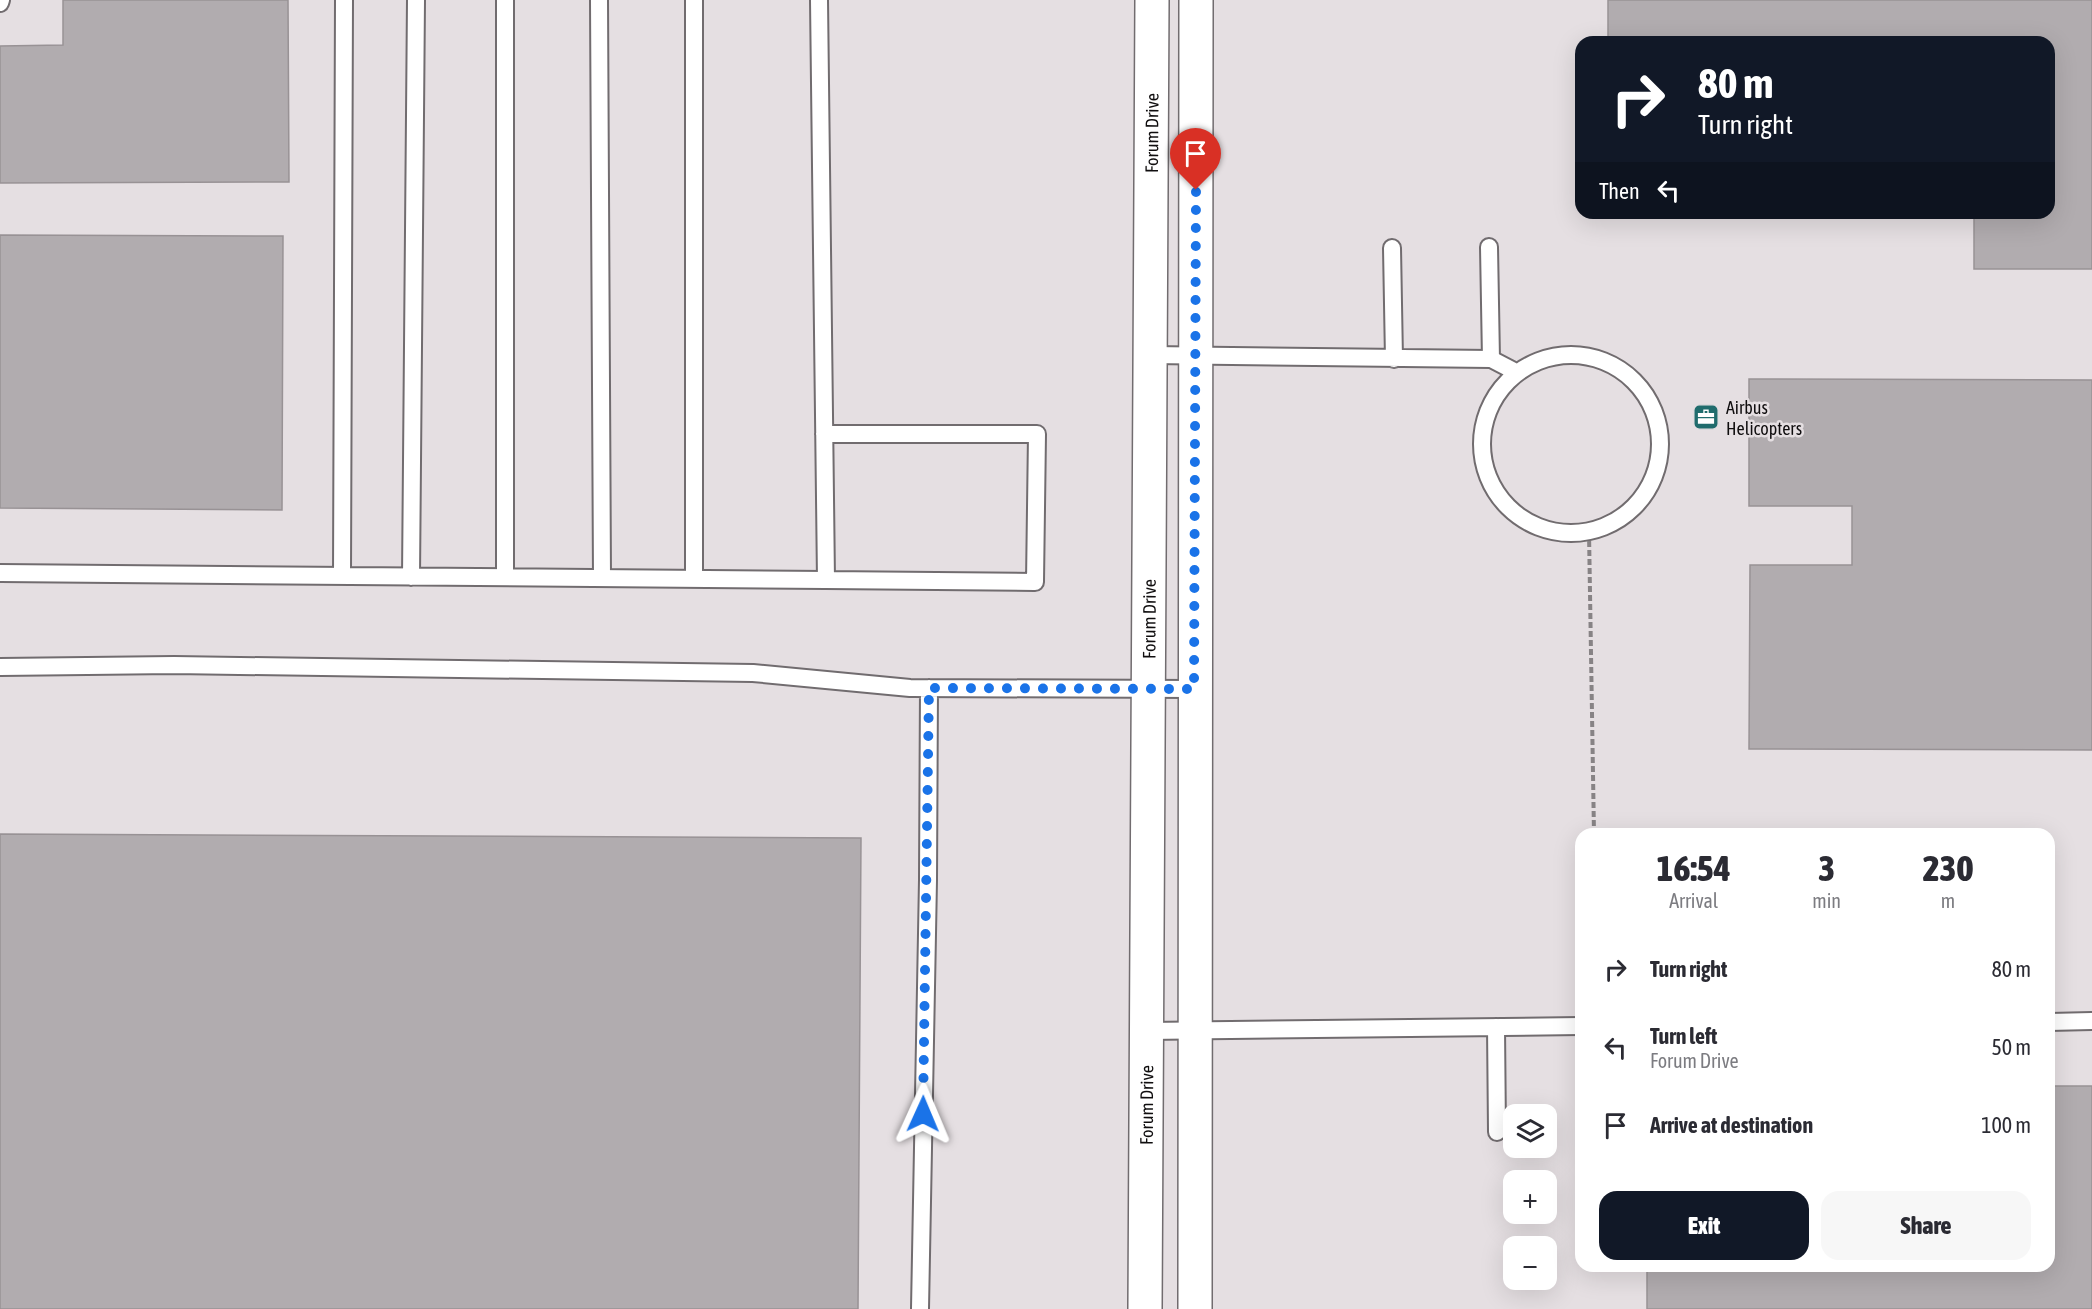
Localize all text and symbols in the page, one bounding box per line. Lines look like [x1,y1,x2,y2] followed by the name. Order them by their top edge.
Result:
[1698,59,1773,107] text: 80 m
[1599,60,1677,138] icon: right
[1141,93,1162,173] street label: Forum Drive
[1698,109,1793,140] text: Turn right
[1170,128,1221,190] pin
[1179,137,1212,170] icon: arrive
[1652,174,1685,207] icon: left
[1599,178,1640,204] text: Then
[1726,397,1802,439] place label: Airbus Helicopters
[1691,402,1721,432] office icon: Airbus Helicopters
[1138,579,1159,659] street label: Forum Drive
[1657,847,1731,889] text: 16:54
[1818,847,1835,889] text: 3
[1923,847,1973,889] text: 230
[1669,889,1718,912] text: Arrival
[1812,889,1841,912] text: min
[1941,889,1955,912] text: m
[1599,953,1632,986] icon: right
[1650,956,1727,982] text: Turn right
[1991,956,2031,982] text: 80 m
[1650,1023,1717,1049] text: Turn left
[1599,1031,1632,1064] icon: left
[1991,1034,2031,1060] text: 50 m
[1650,1049,1739,1072] text: Forum Drive
[1135,1065,1157,1145] street label: Forum Drive
[891,1082,955,1146] position arrow
[1503,1104,1557,1290] map controls
[1503,1104,1557,1158] button: layers
[1599,1109,1632,1142] icon: arrive
[1650,1112,1813,1138] text: Arrive at destination
[1981,1112,2031,1138] text: 100 m
[1503,1170,1557,1224] button: +
[1599,1191,1809,1260] button: Exit
[1821,1191,2031,1260] button: Share
[1503,1236,1557,1290] button: −

